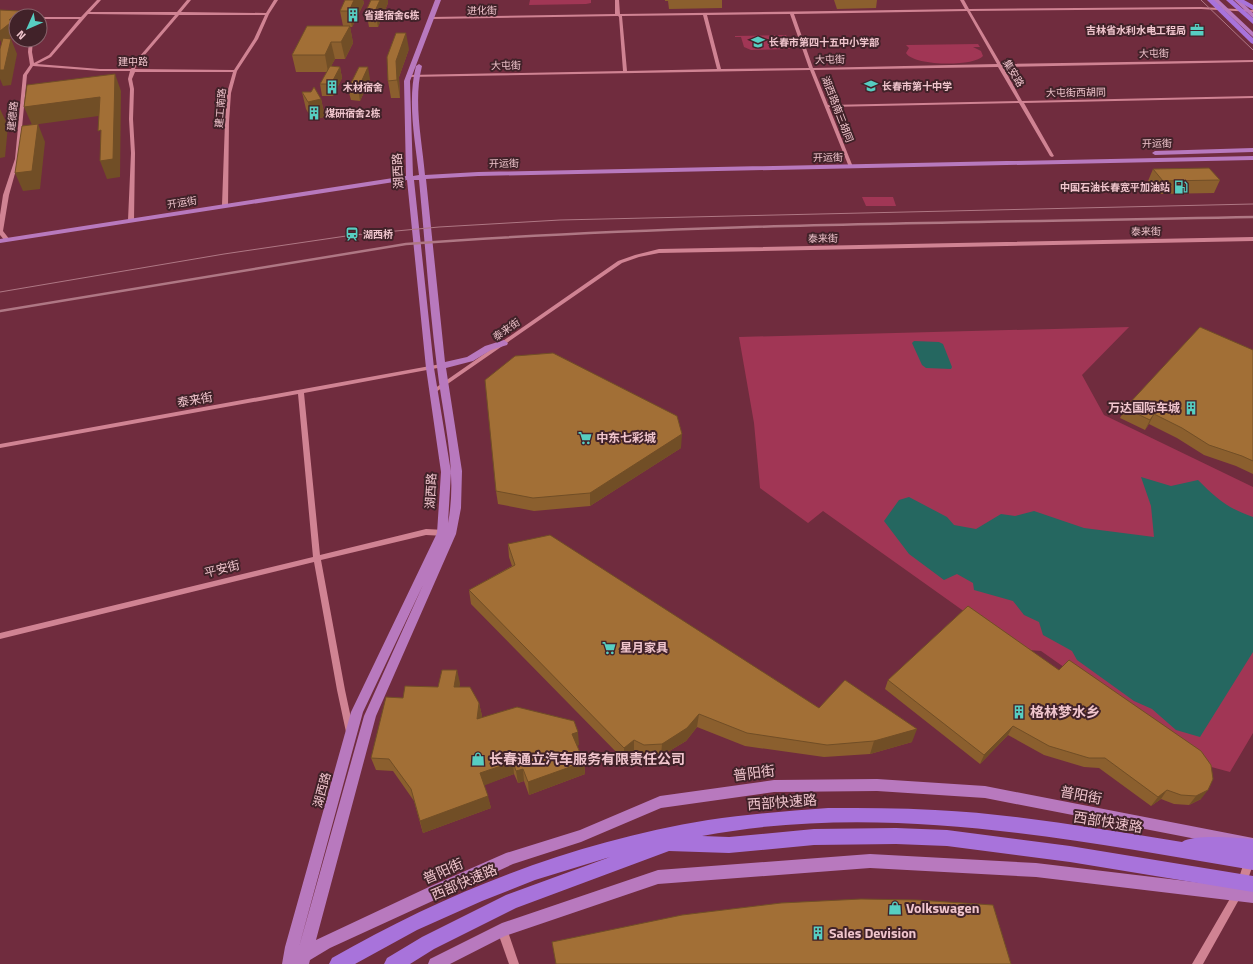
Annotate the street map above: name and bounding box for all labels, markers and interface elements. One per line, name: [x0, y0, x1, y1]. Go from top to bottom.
street label: 进化街: [467, 3, 497, 18]
building icon: 省建宿舍6栋: [345, 7, 361, 23]
north arrow: [8, 8, 48, 48]
place label: 省建宿舍6栋: [364, 8, 420, 23]
office icon: 吉林省水利水电工程局: [1189, 22, 1205, 38]
place label: 吉林省水利水电工程局: [1086, 23, 1186, 38]
text: N: [13, 27, 29, 43]
school or university icon: 长春市第四十五中小学部: [750, 34, 766, 50]
place label: 长春市第四十五中小学部: [769, 35, 879, 50]
street label: 大屯街: [1139, 46, 1169, 61]
street label: 大屯街: [815, 52, 845, 67]
street label: 建中路: [118, 54, 148, 69]
street label: 集安路: [999, 57, 1028, 90]
street label: 大屯街: [491, 58, 521, 73]
street label: 湖西路南三胡同: [818, 74, 857, 145]
school or university icon: 长春市第十中学: [863, 78, 879, 94]
building icon: 木材宿舍: [324, 79, 340, 95]
place label: 长春市第十中学: [882, 79, 952, 94]
place label: 木材宿舍: [342, 80, 383, 95]
street label: 大屯街西胡同: [1046, 84, 1106, 101]
street label: 建工南路: [211, 87, 230, 129]
street label: 建德路: [3, 100, 22, 132]
building icon: 煤研宿舍2栋: [306, 105, 322, 121]
place label: 煤研宿舍2栋: [325, 106, 381, 121]
street label: 开运街: [1142, 136, 1172, 151]
street label: 开运街: [813, 150, 843, 165]
street label: 湖西路: [387, 153, 408, 190]
street label: 开运街: [489, 156, 519, 171]
fuel station icon: 中国石油长春宽平加油站: [1173, 179, 1189, 195]
place label: 中国石油长春宽平加油站: [1060, 180, 1170, 195]
street label: 开运街: [166, 193, 198, 212]
street label: 泰来街: [1131, 224, 1161, 239]
station icon: 湖西桥: [344, 226, 360, 242]
place label: 湖西桥: [363, 227, 393, 242]
street label: 泰来街: [808, 231, 838, 246]
street label: 泰来街: [490, 315, 523, 344]
street label: 泰来街: [176, 387, 214, 412]
place label: 万达国际车城: [1108, 398, 1180, 417]
building icon: 万达国际车城: [1183, 400, 1199, 416]
place label: 中东七彩城: [596, 428, 656, 447]
supermarket icon: 中东七彩城: [577, 430, 593, 446]
street label: 湖西路: [420, 472, 441, 509]
street label: 平安街: [202, 555, 242, 582]
place label: 星月家具: [620, 638, 668, 657]
supermarket icon: 星月家具: [601, 640, 617, 656]
place label: 格林梦水乡: [1030, 701, 1100, 722]
building icon: 格林梦水乡: [1011, 704, 1027, 720]
place label: 长春通立汽车服务有限责任公司: [489, 748, 685, 769]
shop icon: 长春通立汽车服务有限责任公司: [470, 751, 486, 767]
street label: 普阳街: [732, 760, 776, 785]
street label: 湖西路: [308, 770, 335, 810]
street label: 普阳街: [1058, 780, 1104, 809]
street label: 西部快速路: [746, 789, 818, 814]
street label: 西部快速路: [1072, 806, 1144, 837]
street label: 普阳街: [419, 852, 466, 889]
street label: 西部快速路: [427, 858, 500, 905]
place label: Volkswagen: [906, 897, 979, 918]
shop icon: Volkswagen: [887, 900, 903, 916]
place label: Sales Devision: [829, 922, 916, 943]
building icon: Sales Devision: [810, 925, 826, 941]

